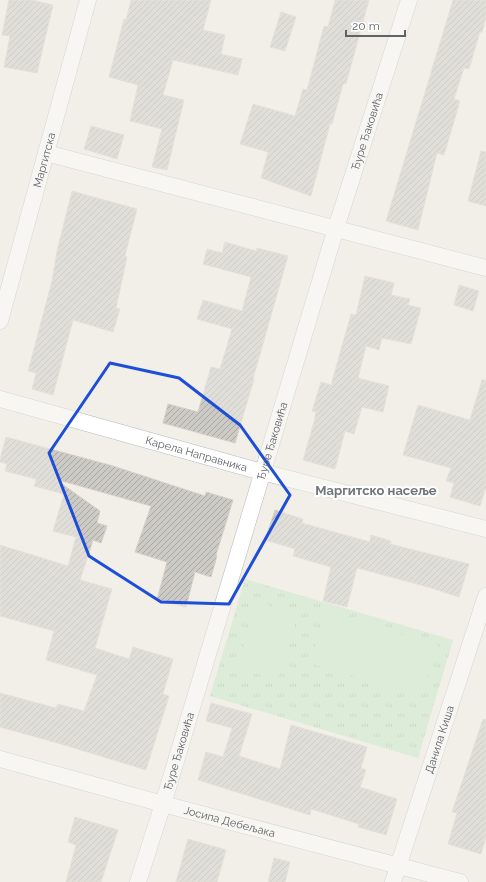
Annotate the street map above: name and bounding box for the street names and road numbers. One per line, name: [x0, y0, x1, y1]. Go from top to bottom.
street label: Ђуре Ђаковића: [349, 91, 385, 172]
street label: Маргитска: [30, 131, 58, 189]
street label: Ђуре Ђаковића: [254, 400, 290, 481]
street label: Карела Направника: [144, 433, 249, 474]
street label: Данила Киша: [422, 704, 456, 775]
street label: Ђуре Ђаковића: [161, 711, 197, 792]
street label: Јосипа Дебељака: [183, 803, 277, 840]

